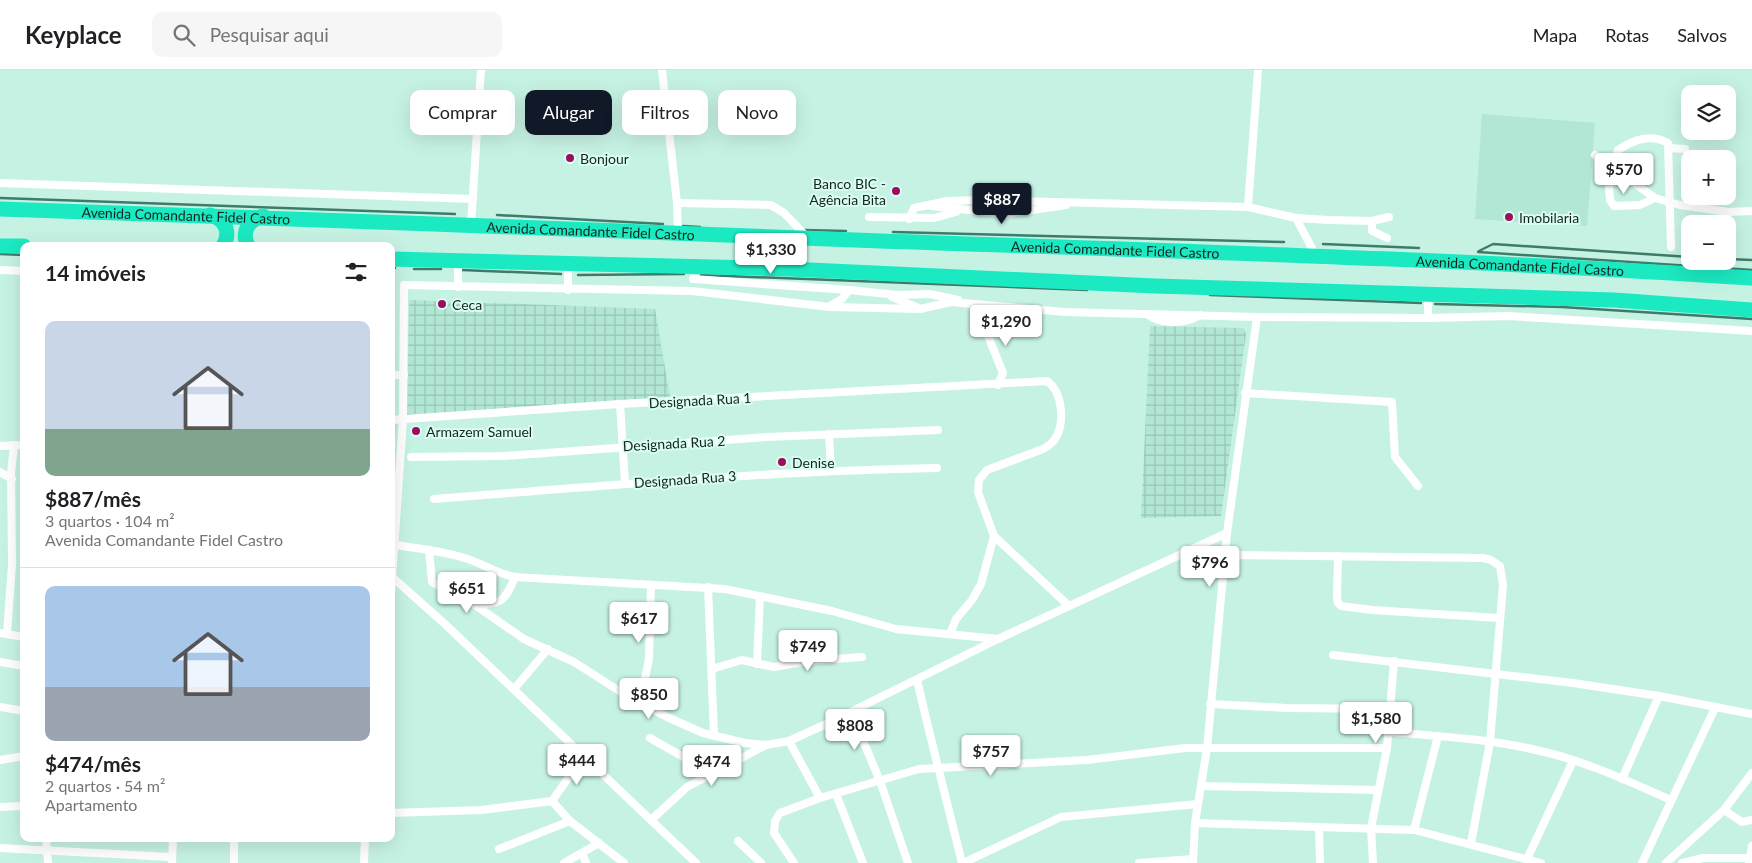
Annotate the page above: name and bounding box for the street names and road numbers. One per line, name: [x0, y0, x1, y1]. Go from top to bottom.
street label: Avenida Comandante Fidel Castro: [81, 203, 290, 227]
street label: Avenida Comandante Fidel Castro: [486, 218, 695, 243]
street label: Avenida Comandante Fidel Castro: [1011, 237, 1220, 261]
street label: Avenida Comandante Fidel Castro: [1415, 252, 1625, 279]
street label: Designada Rua 1: [648, 389, 752, 411]
street label: Designada Rua 2: [622, 432, 726, 454]
street label: Designada Rua 3: [633, 467, 737, 491]

